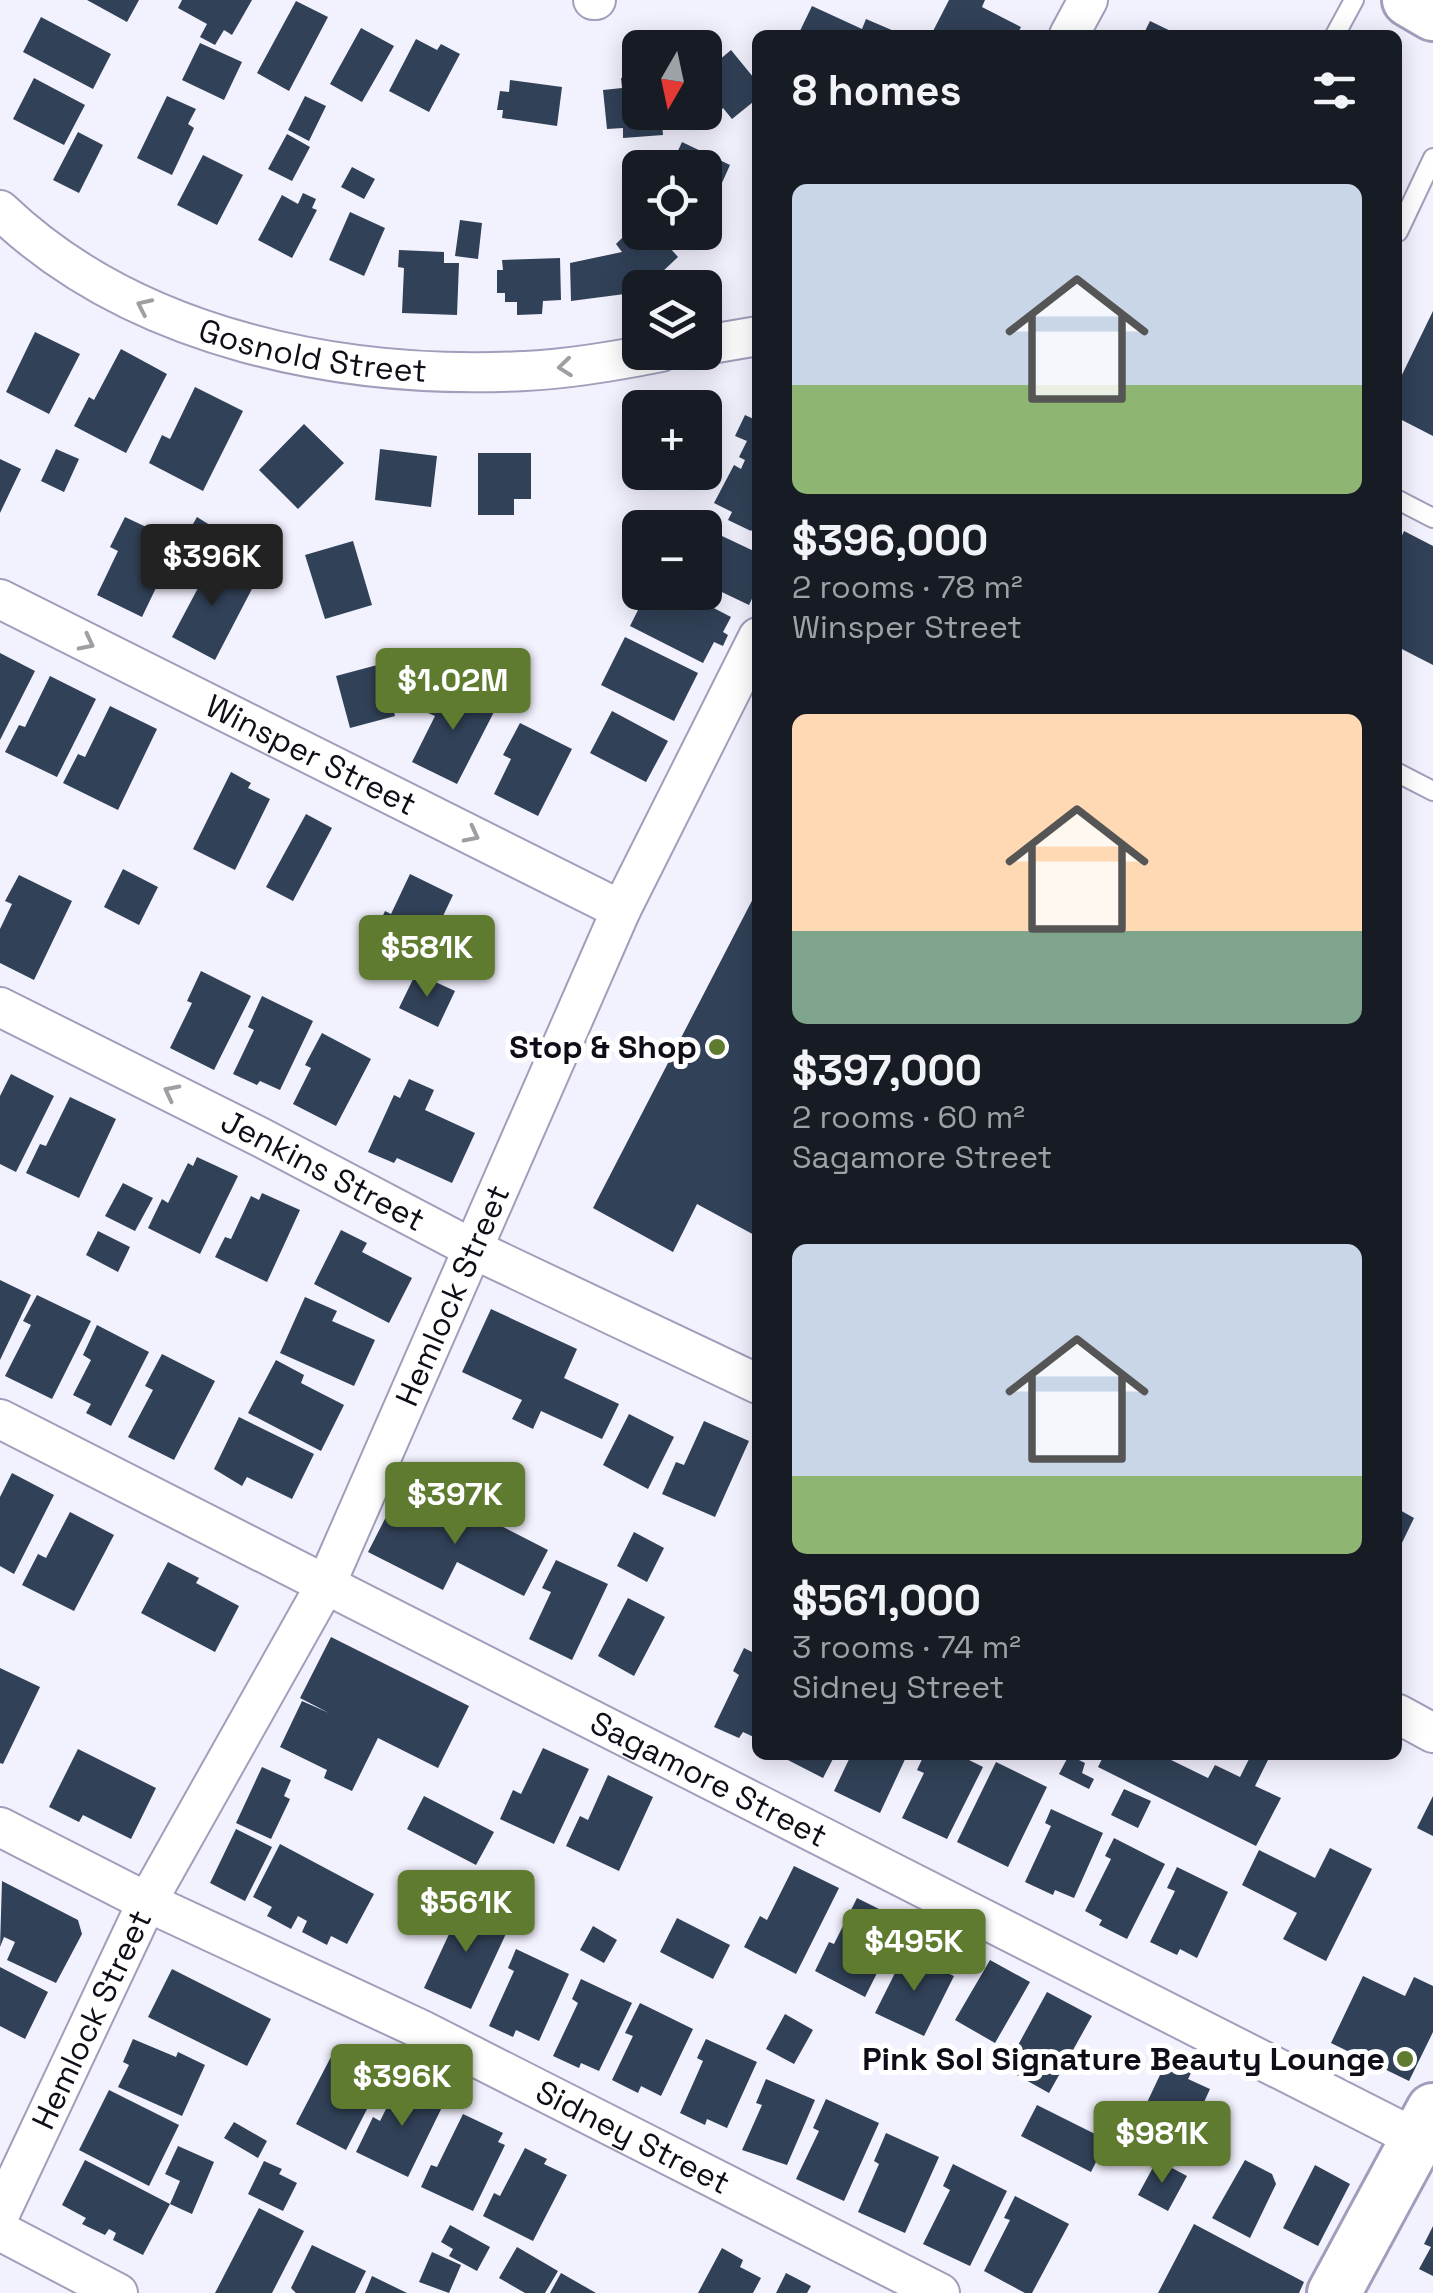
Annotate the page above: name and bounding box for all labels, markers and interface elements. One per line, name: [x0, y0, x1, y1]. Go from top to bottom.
north arrow: [622, 30, 722, 130]
map controls: [622, 30, 722, 610]
icon: filters: [1307, 63, 1362, 118]
text: 8 homes: [792, 64, 962, 117]
button: locate: [622, 150, 722, 250]
icon: home: [987, 249, 1167, 429]
button: layers: [622, 270, 722, 370]
one-way arrow: [136, 298, 154, 318]
street label: Gosnold Street: [194, 310, 428, 391]
one-way arrow: [557, 356, 573, 378]
button: +: [622, 390, 722, 490]
button: −: [622, 510, 722, 610]
text: $396,000: [792, 514, 988, 567]
pin: $396K: [142, 524, 282, 609]
text: $396K: [163, 536, 261, 576]
text: 2 rooms · 78 m²: [792, 567, 1023, 607]
text: Winsper Street: [792, 607, 1022, 647]
one-way arrow: [77, 631, 95, 651]
pin: $1.02M: [372, 648, 534, 733]
text: $1.02M: [398, 660, 508, 700]
street label: Winsper Street: [199, 685, 423, 824]
icon: home: [987, 779, 1167, 959]
one-way arrow: [461, 823, 479, 842]
pin: $581K: [357, 915, 497, 1000]
text: $581K: [381, 927, 473, 967]
place label: Stop & Shop: [509, 1027, 697, 1067]
marker: Stop & Shop: [706, 1036, 728, 1058]
text: $397,000: [792, 1044, 982, 1097]
one-way arrow: [163, 1085, 181, 1105]
text: 2 rooms · 60 m²: [792, 1097, 1025, 1137]
street label: Jenkins Street: [214, 1101, 432, 1240]
text: Sagamore Street: [792, 1137, 1052, 1177]
street label: Hemlock Street: [387, 1178, 518, 1412]
icon: home: [987, 1309, 1167, 1489]
pin: $397K: [385, 1462, 525, 1547]
text: $397K: [407, 1474, 503, 1514]
text: $561,000: [792, 1574, 981, 1627]
text: 3 rooms · 74 m²: [792, 1627, 1021, 1667]
text: Sidney Street: [792, 1667, 1004, 1707]
street label: Sagamore Street: [584, 1702, 834, 1856]
pin: $561K: [396, 1870, 536, 1955]
text: $561K: [420, 1882, 512, 1922]
street label: Hemlock Street: [23, 1904, 160, 2135]
pin: $495K: [844, 1909, 984, 1994]
text: $495K: [865, 1921, 963, 1961]
place label: Pink Sol Signature Beauty Lounge: [862, 2039, 1385, 2079]
pin: $396K: [332, 2044, 472, 2129]
marker: Pink Sol Signature Beauty Lounge: [1394, 2048, 1416, 2070]
text: $396K: [353, 2056, 451, 2096]
street label: Sidney Street: [529, 2071, 737, 2203]
pin: $981K: [1092, 2101, 1232, 2186]
text: $981K: [1116, 2113, 1208, 2153]

